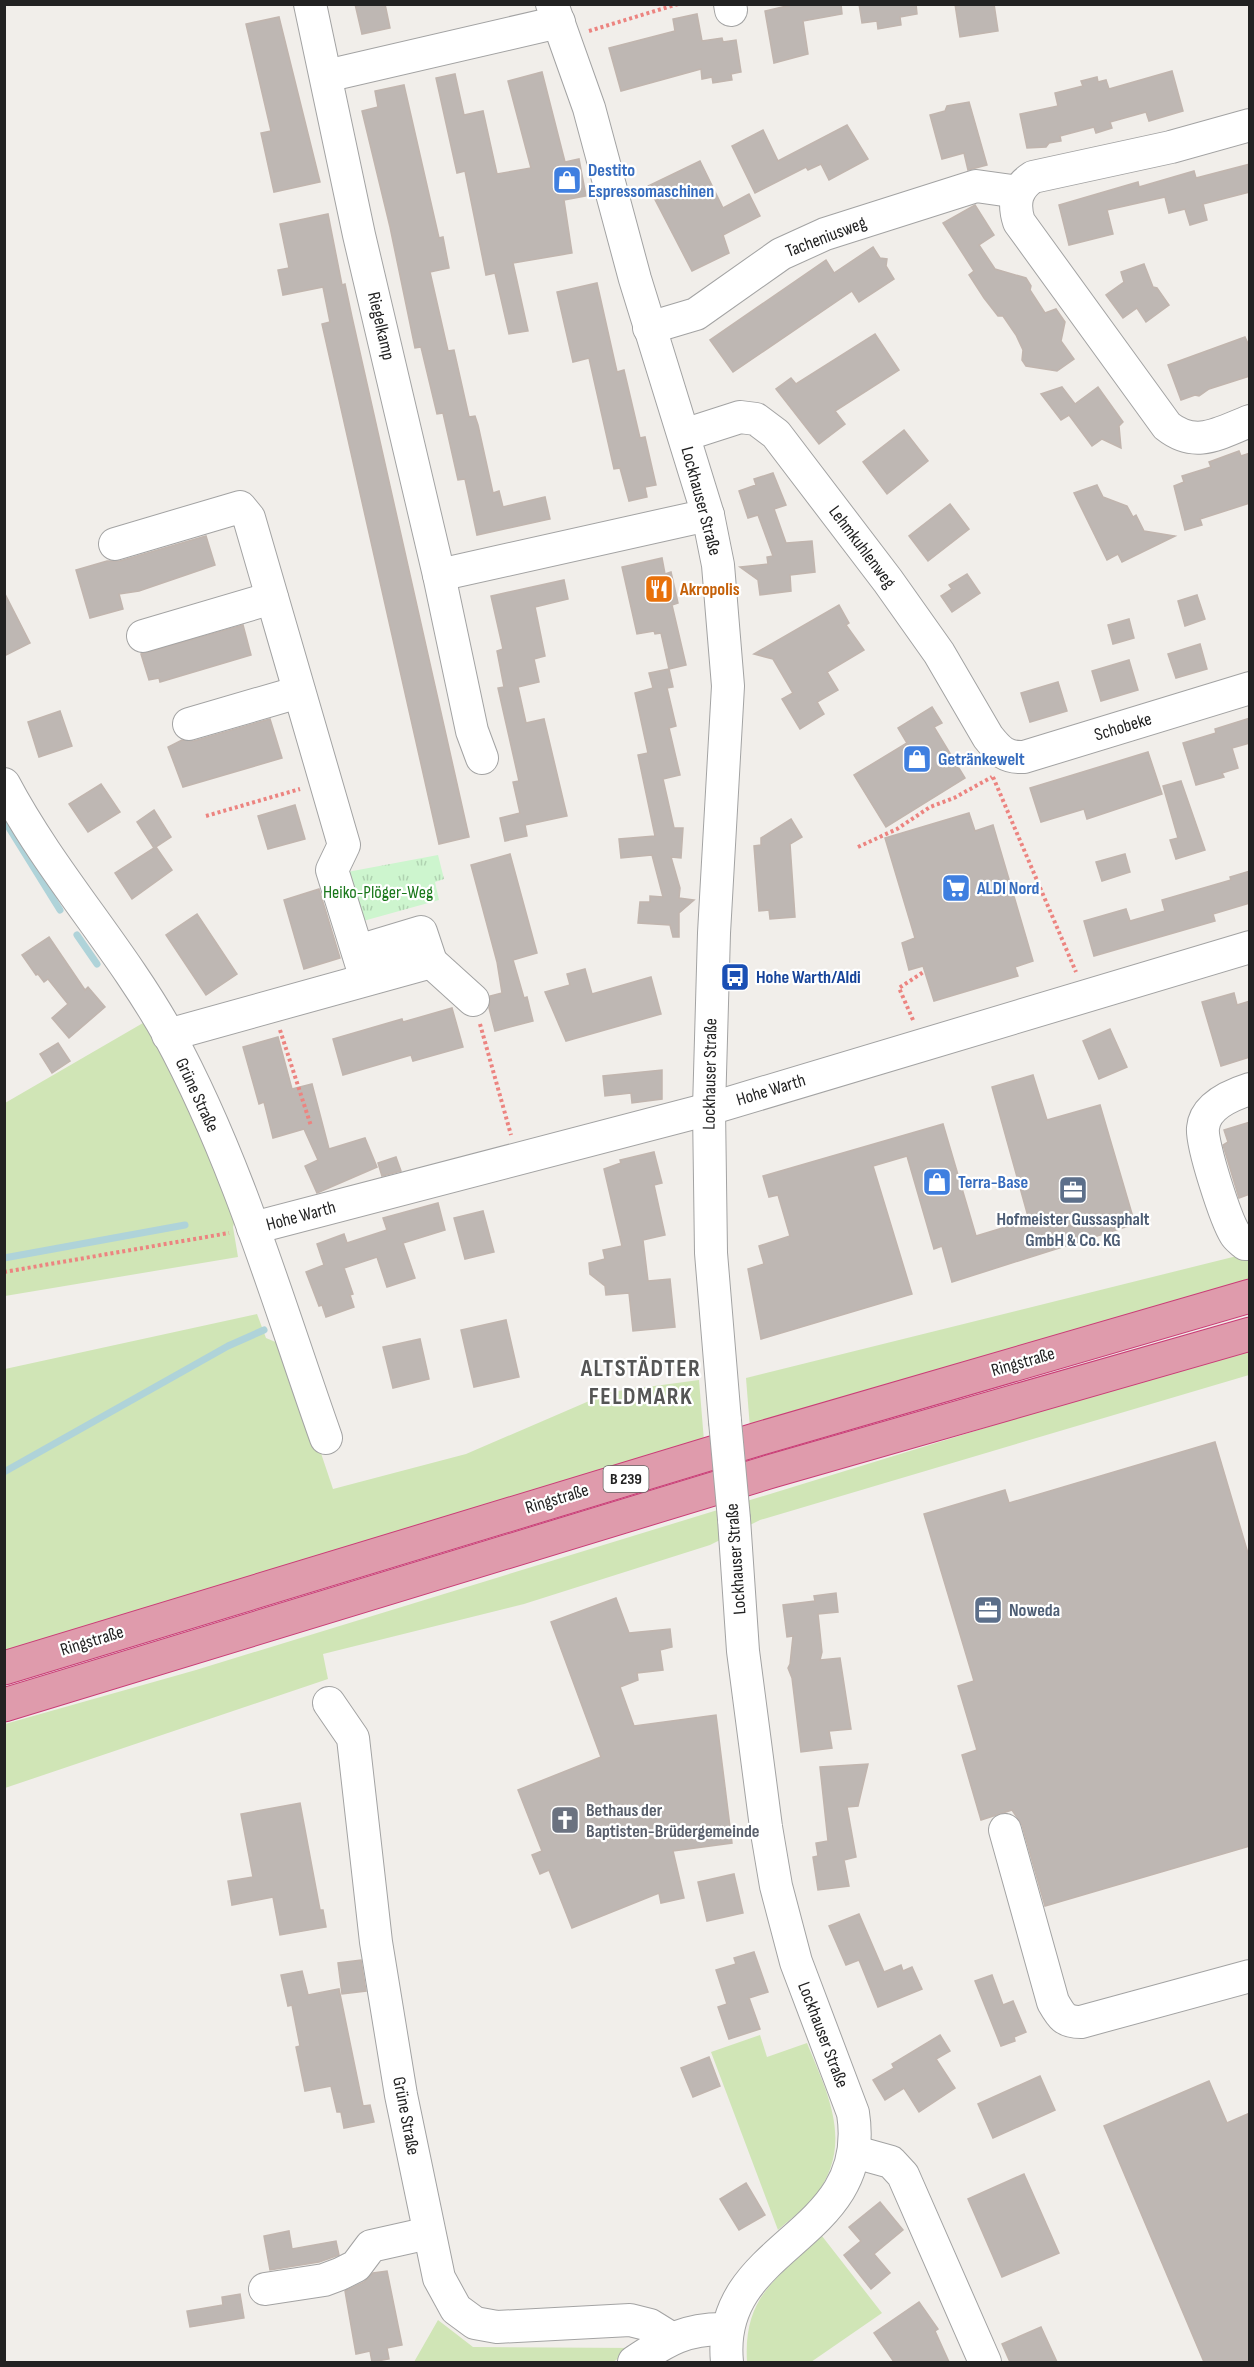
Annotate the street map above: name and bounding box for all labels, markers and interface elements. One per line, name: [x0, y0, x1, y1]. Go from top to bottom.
place label: Destito Espressomaschinen: [588, 160, 714, 202]
shop icon: Destito Espressomaschinen: [551, 164, 583, 196]
street label: Tacheniusweg: [783, 212, 869, 262]
street label: Riegelkamp: [363, 290, 399, 362]
street label: Lockhauser Straße: [676, 444, 726, 558]
street label: Lehmkuhlenweg: [824, 502, 900, 592]
restaurant icon: Akropolis: [643, 573, 675, 605]
place label: Akropolis: [679, 579, 740, 600]
street label: Schobeke: [1092, 708, 1154, 746]
shop icon: Getränkewelt: [901, 743, 933, 775]
place label: Getränkewelt: [938, 749, 1025, 770]
supermarket icon: ALDI Nord: [940, 872, 972, 904]
place label: ALDI Nord: [976, 878, 1040, 899]
park label: Heiko-Plöger-Weg: [323, 882, 433, 903]
bus stop icon: Hohe Warth/Aldi: [719, 961, 751, 993]
place label: Hohe Warth/Aldi: [756, 967, 861, 988]
street label: Lockhauser Straße: [699, 1018, 721, 1130]
street label: Grüne Straße: [171, 1055, 223, 1135]
street label: Hohe Warth: [734, 1070, 808, 1110]
shop icon: Terra-Base: [921, 1166, 953, 1198]
place label: Terra-Base: [958, 1172, 1028, 1193]
office icon: Hofmeister Gussasphalt GmbH & Co. KG: [1057, 1174, 1089, 1206]
street label: Hohe Warth: [264, 1197, 338, 1235]
place label: Hofmeister Gussasphalt GmbH & Co. KG: [996, 1209, 1150, 1251]
street label: Ringstraße: [989, 1343, 1057, 1381]
district label: ALTSTÄDTER FELDMARK: [580, 1354, 701, 1411]
road number: B 239: [604, 1466, 648, 1492]
street label: Ringstraße: [523, 1479, 591, 1519]
street label: Lockhauser Straße: [722, 1503, 750, 1615]
office icon: Noweda: [972, 1594, 1004, 1626]
place label: Noweda: [1009, 1600, 1060, 1621]
street label: Ringstraße: [58, 1621, 126, 1661]
place label: Bethaus der Baptisten-Brüdergemeinde: [586, 1800, 759, 1842]
church icon: Bethaus der Baptisten-Brüdergemeinde: [549, 1804, 581, 1836]
street label: Lockhauser Straße: [793, 1979, 853, 2091]
street label: Grüne Straße: [388, 2075, 424, 2157]

